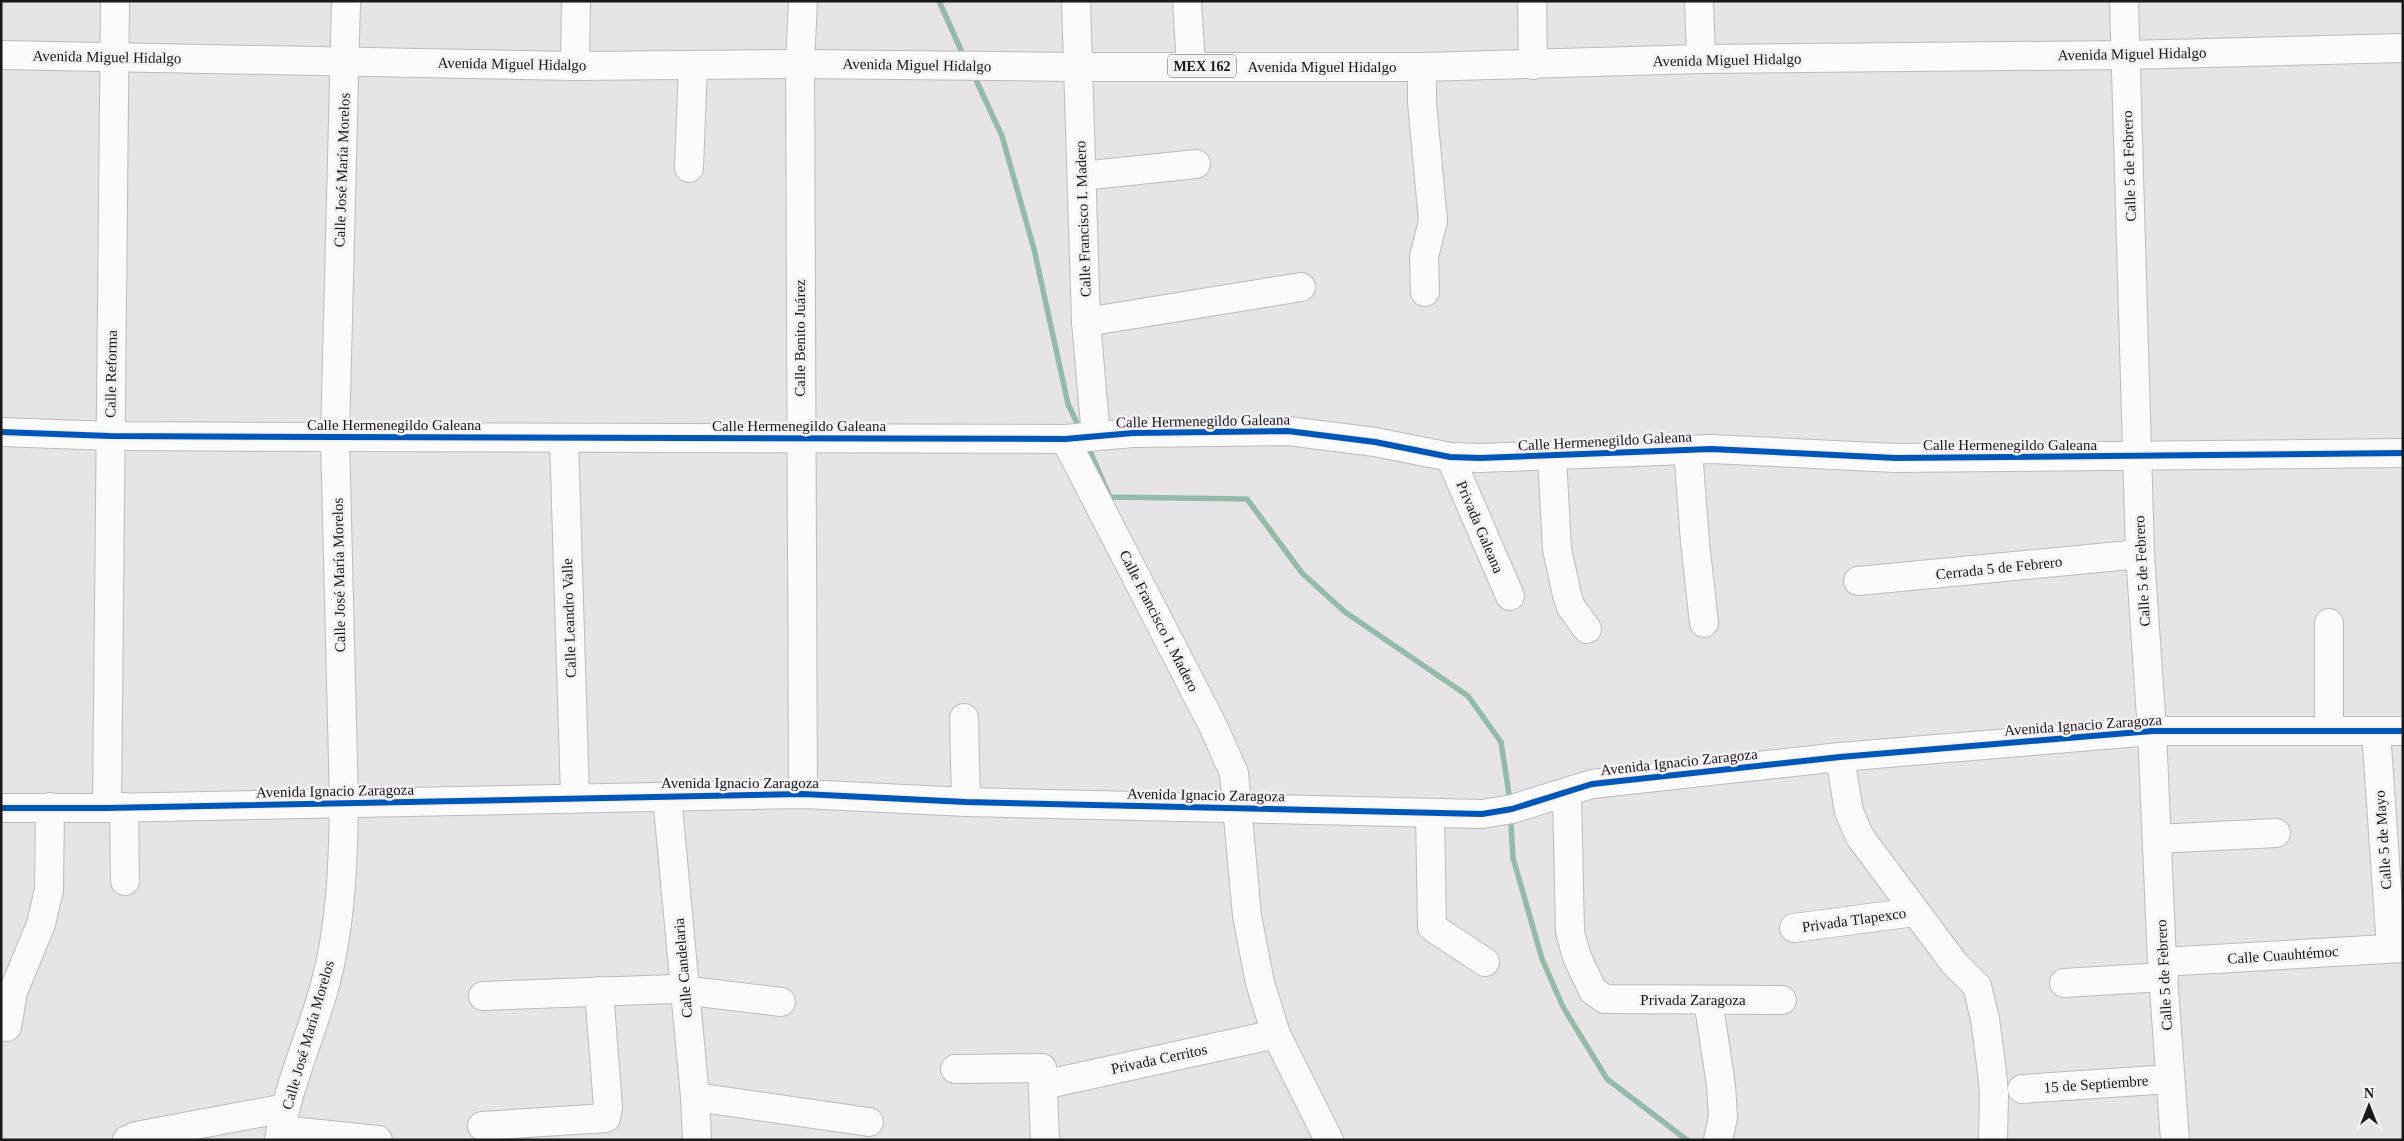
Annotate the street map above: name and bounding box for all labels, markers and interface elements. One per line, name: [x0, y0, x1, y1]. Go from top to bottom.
street label: Avenida Miguel Hidalgo: [2057, 45, 2207, 63]
street label: Avenida Miguel Hidalgo: [32, 48, 182, 66]
street label: Avenida Miguel Hidalgo: [1652, 51, 1802, 69]
road number: MEX 162: [1168, 54, 1236, 78]
street label: Avenida Miguel Hidalgo: [437, 55, 587, 73]
street label: Avenida Miguel Hidalgo: [842, 56, 992, 74]
street label: Avenida Miguel Hidalgo: [1248, 59, 1396, 75]
street label: Calle José María Morelos: [331, 92, 353, 248]
street label: Calle 5 de Febrero: [2119, 110, 2139, 222]
street label: Calle Francisco I. Madero: [1072, 140, 1094, 298]
street label: Calle Benito Juárez: [792, 279, 808, 397]
street label: Calle Reforma: [102, 330, 120, 418]
street label: Calle Hermenegildo Galeana: [1116, 411, 1291, 431]
street label: Calle Hermenegildo Galeana: [307, 417, 481, 433]
street label: Calle Hermenegildo Galeana: [712, 418, 886, 434]
street label: Calle Hermenegildo Galeana: [1518, 428, 1693, 454]
street label: Calle Hermenegildo Galeana: [1923, 437, 2097, 453]
street label: Privada Galeana: [1453, 478, 1507, 576]
street label: Calle José María Morelos: [330, 497, 348, 652]
street label: Calle 5 de Febrero: [2131, 515, 2153, 627]
street label: Calle Francisco I. Madero: [1116, 548, 1202, 694]
street label: Cerrada 5 de Febrero: [1935, 553, 2063, 583]
street label: Calle Leandro Valle: [559, 558, 579, 678]
street label: Avenida Ignacio Zaragoza: [2004, 711, 2163, 738]
street label: Avenida Ignacio Zaragoza: [1600, 746, 1759, 778]
street label: Avenida Ignacio Zaragoza: [661, 775, 819, 791]
street label: Avenida Ignacio Zaragoza: [256, 782, 414, 800]
street label: Avenida Ignacio Zaragoza: [1127, 786, 1285, 804]
street label: Calle 5 de Mayo: [2372, 790, 2394, 890]
street label: Privada Tlapexco: [1801, 905, 1907, 935]
street label: Calle Candelaria: [671, 917, 695, 1019]
street label: Calle 5 de Febrero: [2153, 919, 2175, 1031]
street label: Calle Cuauhtémoc: [2227, 943, 2339, 967]
street label: Calle José María Morelos: [279, 958, 337, 1111]
street label: Privada Zaragoza: [1640, 992, 1746, 1008]
street label: Privada Cerritos: [1109, 1041, 1209, 1077]
street label: 15 de Septiembre: [2043, 1072, 2149, 1096]
north arrow: [2344, 1081, 2394, 1131]
text: N: [2364, 1086, 2374, 1101]

